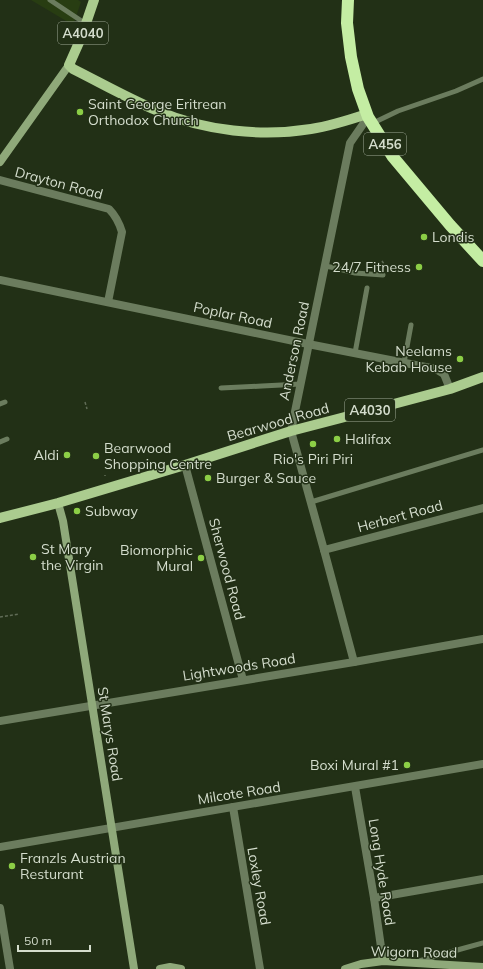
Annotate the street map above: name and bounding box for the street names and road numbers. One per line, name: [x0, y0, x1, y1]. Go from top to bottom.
road number: A4040: [58, 22, 108, 44]
road number: A456: [364, 133, 406, 155]
street label: Drayton Road: [13, 163, 105, 203]
street label: Poplar Road: [192, 298, 274, 332]
street label: Anderson Road: [275, 300, 313, 402]
street label: Bearwood Road: [225, 399, 331, 445]
road number: A4030: [345, 399, 395, 421]
street label: Herbert Road: [355, 496, 445, 536]
street label: Sherwood Road: [205, 516, 249, 622]
street label: Lightwoods Road: [181, 649, 297, 685]
street label: St Marys Road: [94, 685, 126, 783]
street label: Milcote Road: [196, 778, 282, 808]
street label: Long Hyde Road: [365, 817, 399, 927]
street label: Loxley Road: [243, 845, 275, 927]
street label: Wigorn Road: [371, 942, 457, 962]

